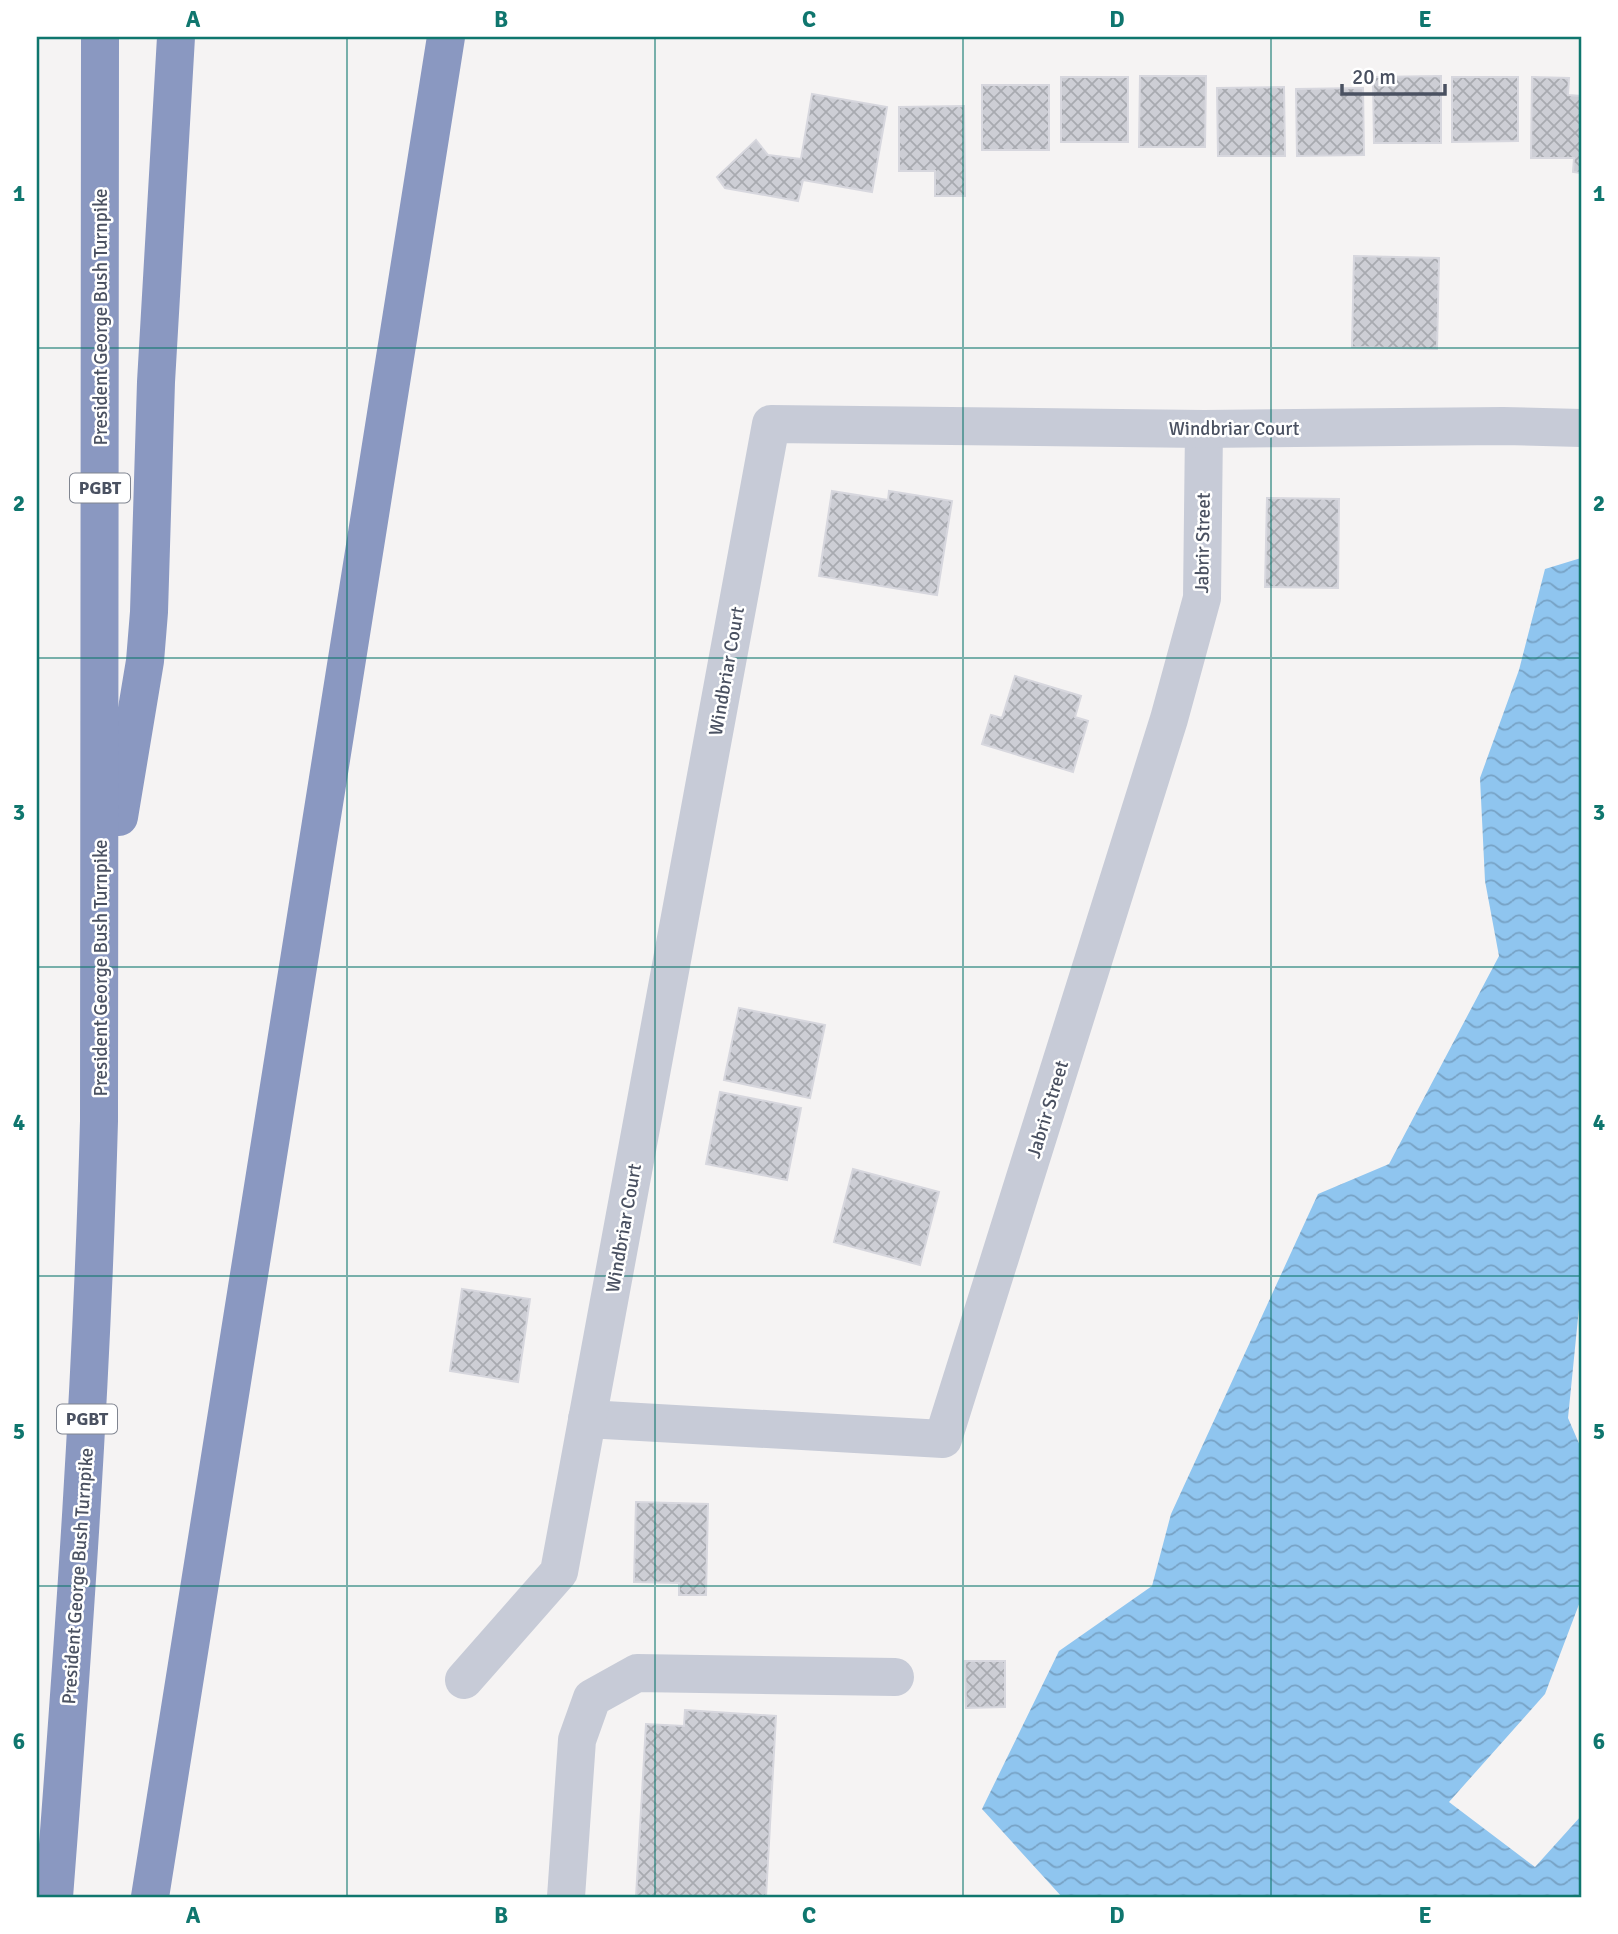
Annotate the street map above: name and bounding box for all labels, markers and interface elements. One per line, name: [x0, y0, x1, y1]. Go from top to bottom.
text: A: [186, 5, 201, 34]
text: B: [494, 5, 508, 34]
text: C: [802, 5, 816, 34]
text: D: [1109, 5, 1125, 34]
text: E: [1418, 5, 1432, 34]
scale bar: [1342, 52, 1445, 96]
text: 20 m: [1352, 64, 1396, 90]
text: 1: [13, 179, 25, 208]
text: 1: [1593, 179, 1605, 208]
street label: President George Bush Turnpike: [89, 188, 113, 446]
street label: Windbriar Court: [1169, 417, 1300, 441]
road number: PGBT: [70, 474, 130, 502]
text: 2: [13, 489, 25, 518]
text: 2: [1593, 489, 1605, 518]
street label: Jabrir Street: [1190, 492, 1216, 594]
street label: Windbriar Court: [704, 604, 750, 738]
text: 3: [13, 798, 25, 827]
text: 3: [1593, 798, 1605, 827]
street label: President George Bush Turnpike: [89, 839, 113, 1097]
street label: Jabrir Street: [1022, 1057, 1074, 1161]
text: 4: [13, 1108, 25, 1137]
text: 4: [1593, 1108, 1605, 1137]
street label: Windbriar Court: [601, 1161, 647, 1295]
road number: PGBT: [57, 1404, 117, 1434]
text: 5: [13, 1417, 25, 1446]
text: 5: [1593, 1417, 1605, 1446]
street label: President George Bush Turnpike: [57, 1447, 99, 1705]
text: 6: [13, 1727, 25, 1756]
text: 6: [1593, 1727, 1605, 1756]
text: A: [186, 1901, 201, 1930]
text: B: [494, 1901, 508, 1930]
text: C: [802, 1901, 816, 1930]
text: D: [1109, 1901, 1125, 1930]
text: E: [1418, 1901, 1432, 1930]

